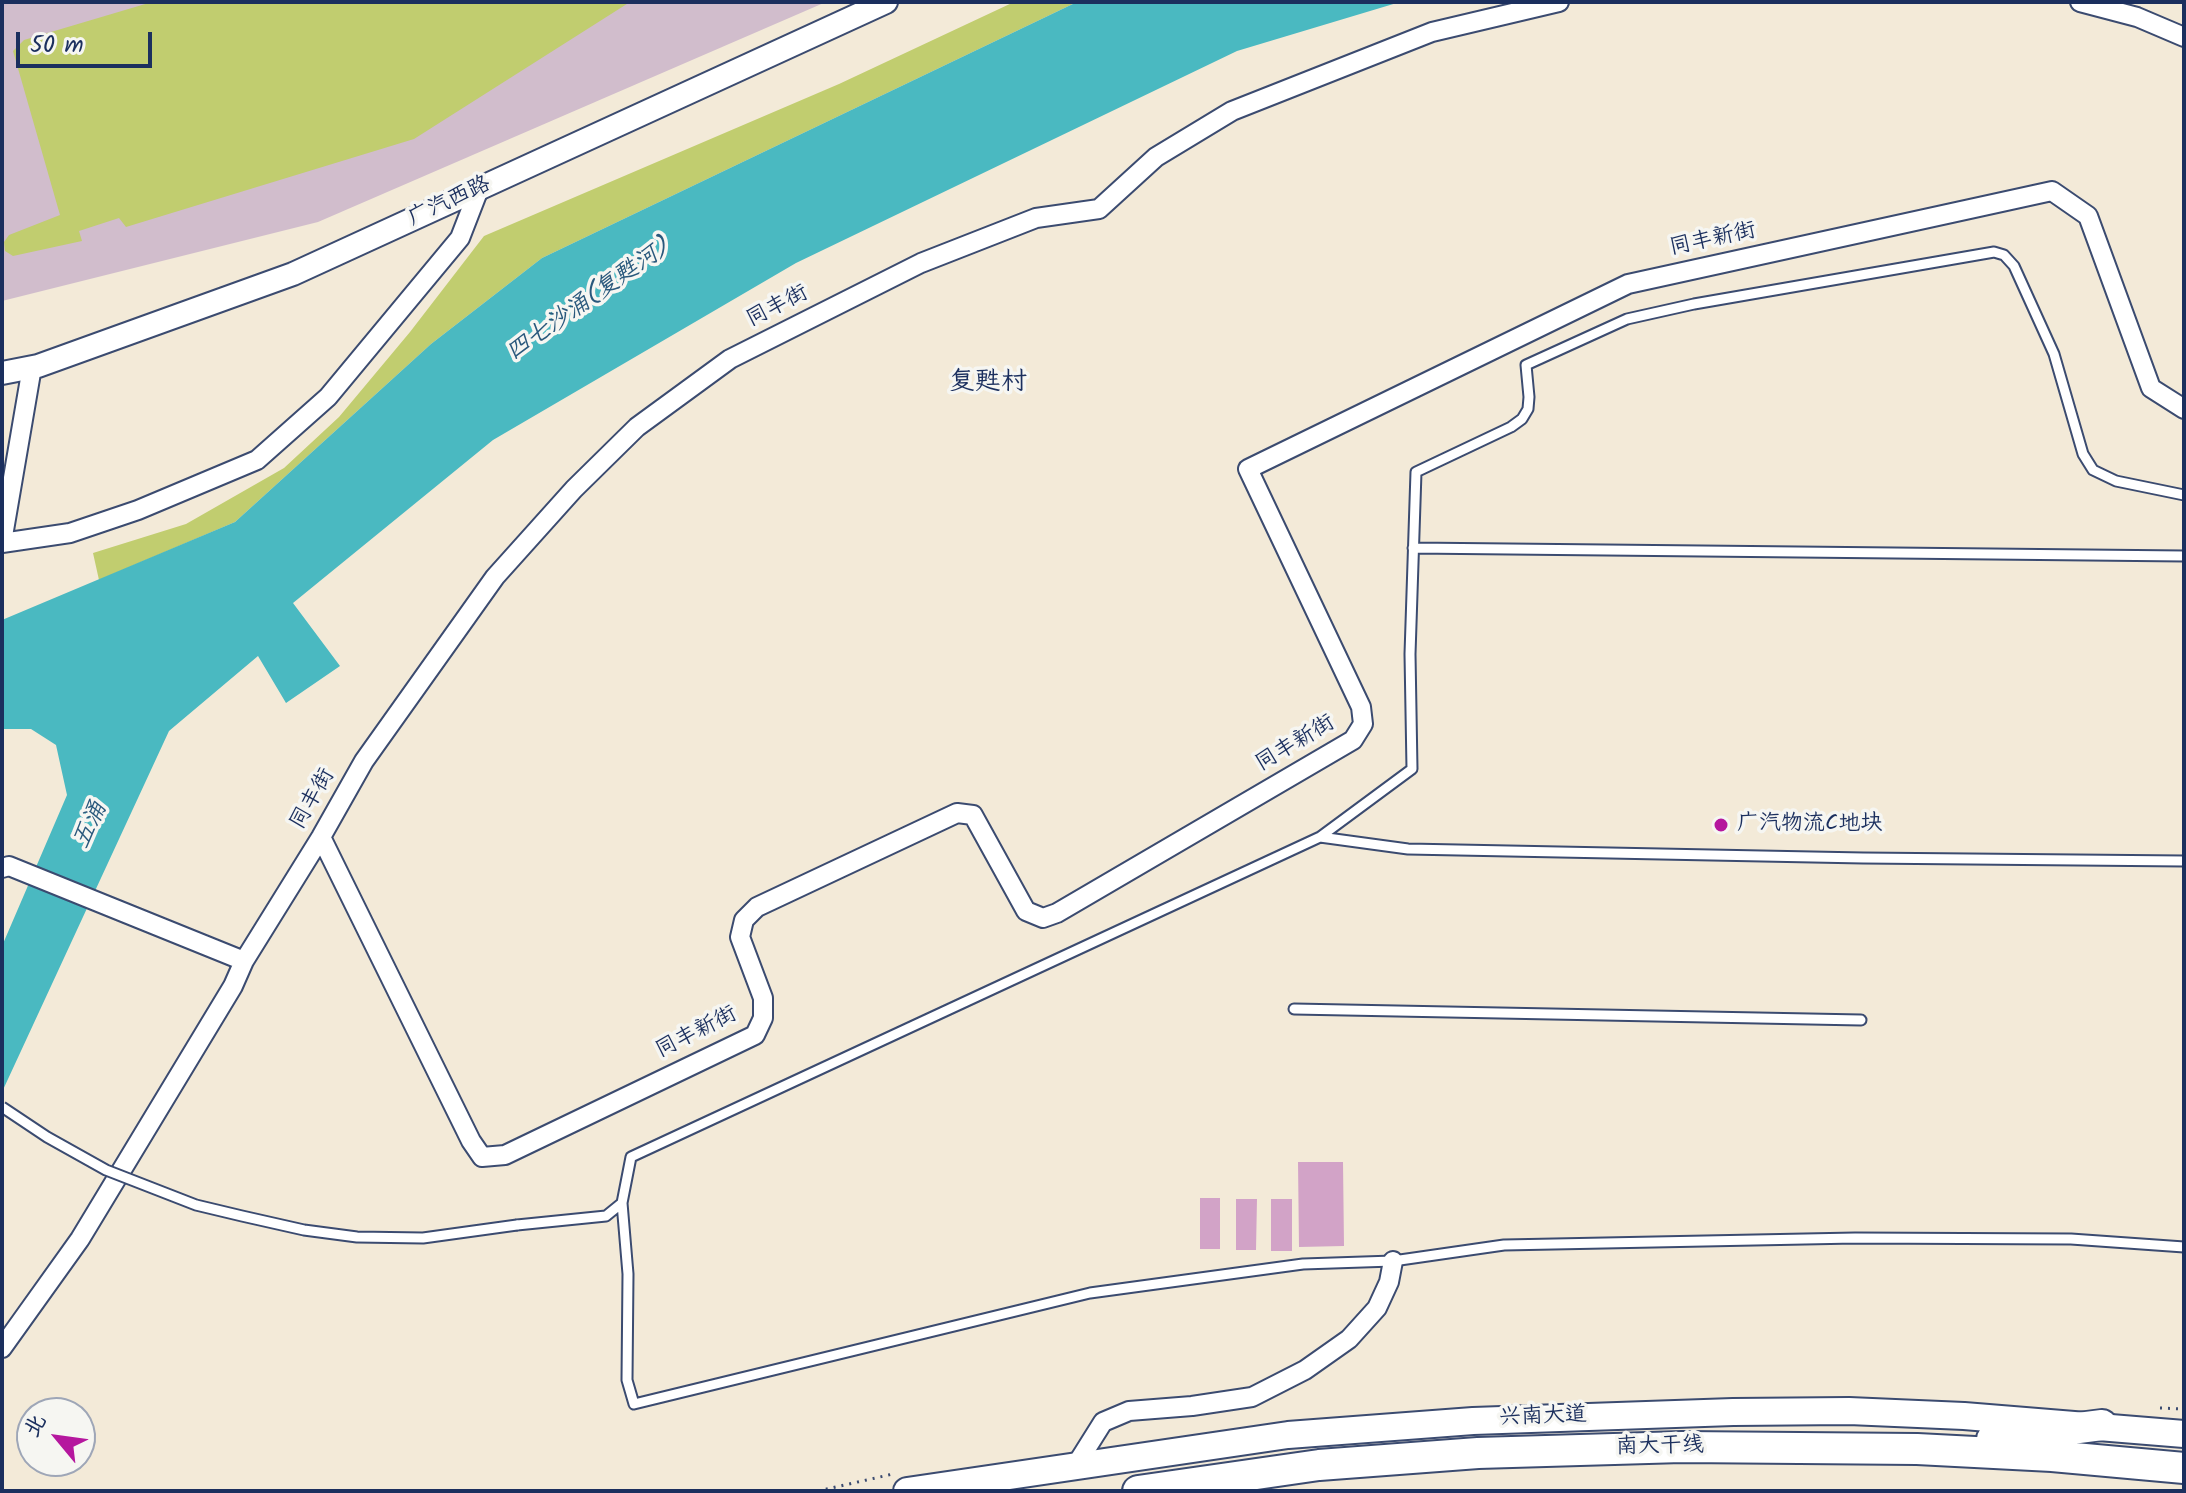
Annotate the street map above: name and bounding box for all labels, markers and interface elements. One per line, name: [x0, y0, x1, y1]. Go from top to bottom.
scale bar: [20, 16, 156, 66]
text: 50 m: [30, 26, 84, 65]
street label: 广汽西路: [405, 172, 495, 234]
street label: 同丰新街: [1667, 219, 1759, 263]
water label: 四七沙涌(复甦河): [502, 235, 676, 369]
street label: 同丰街: [743, 281, 813, 335]
district label: 复甦村: [949, 369, 1027, 401]
street label: 同丰新街: [1251, 711, 1341, 779]
street label: 同丰街: [286, 765, 342, 835]
water label: 五涌: [69, 798, 115, 854]
place label: 广汽物流C地块: [1737, 812, 1882, 838]
marker: 广汽物流C地块: [1712, 816, 1730, 834]
street label: 同丰新街: [652, 1002, 742, 1066]
north arrow: [16, 1397, 96, 1477]
street label: 兴南大道: [1499, 1403, 1587, 1433]
text: 北: [16, 1408, 57, 1444]
street label: 南大干线: [1616, 1434, 1704, 1462]

